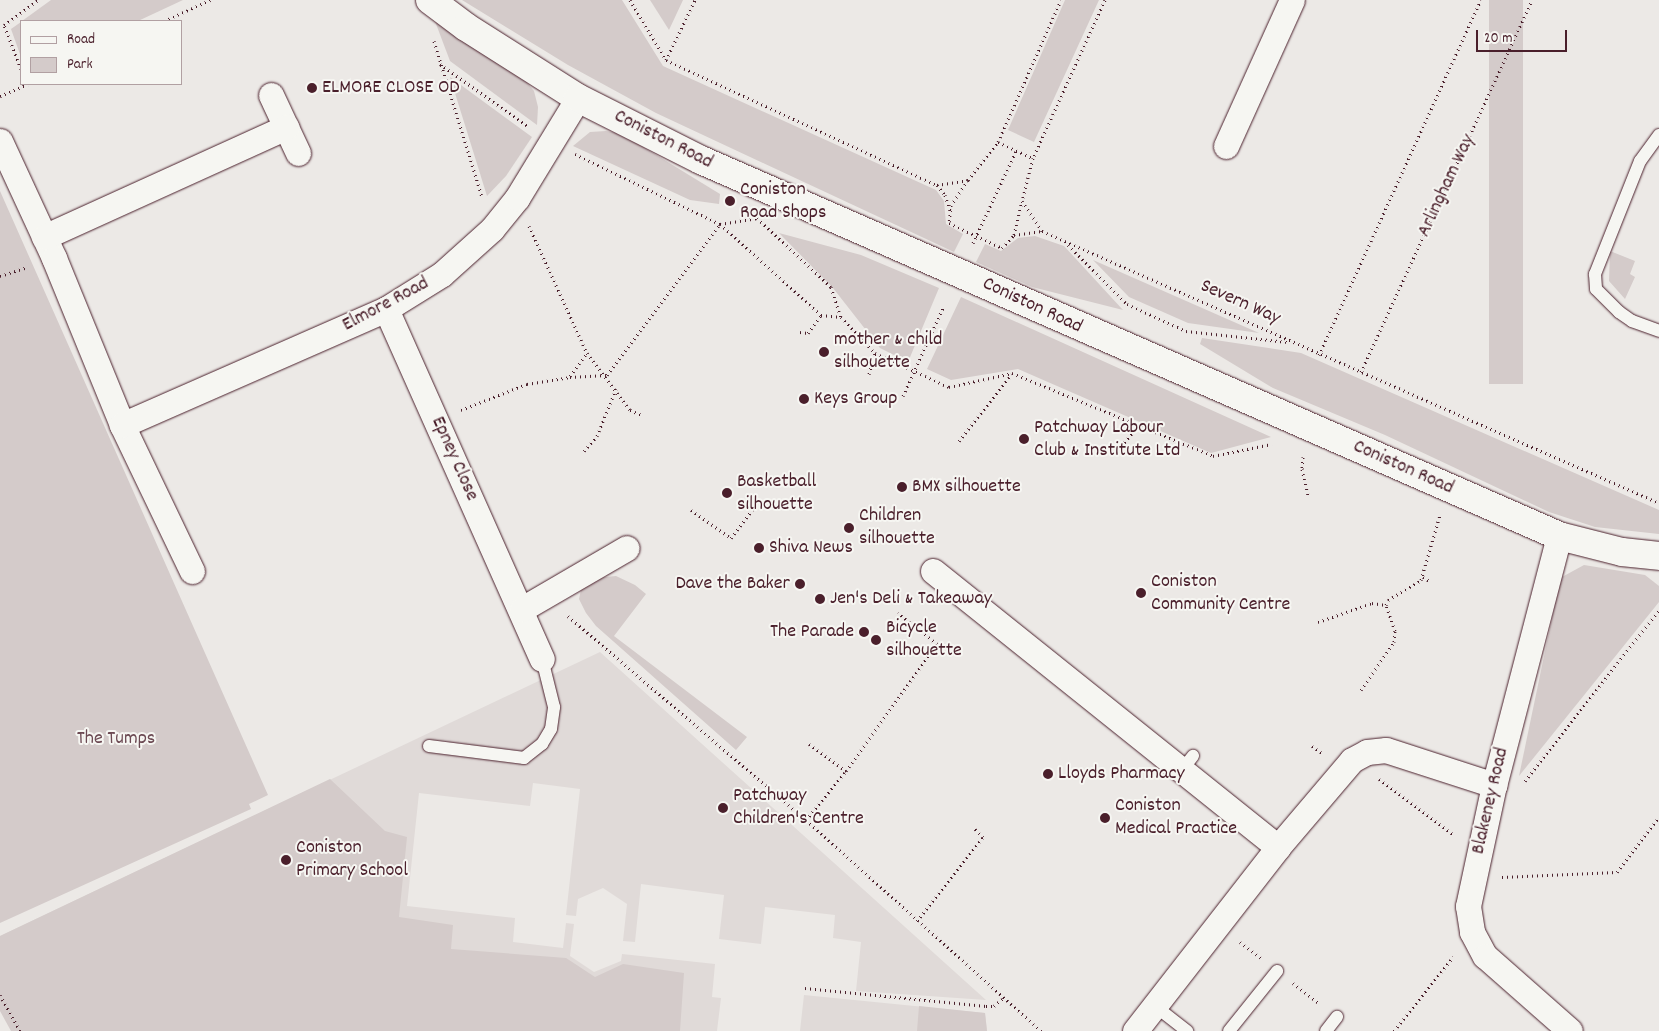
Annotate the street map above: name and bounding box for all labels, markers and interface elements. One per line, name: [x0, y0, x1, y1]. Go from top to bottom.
legend: [20, 20, 182, 85]
scale bar: [1479, 20, 1570, 52]
text: 20 m: [1484, 28, 1512, 50]
text: Road: [67, 29, 95, 51]
text: Park: [67, 54, 93, 76]
place label: ELMORE CLOSE OD: [322, 76, 460, 100]
marker: ELMORE CLOSE OD: [306, 82, 318, 94]
street label: Coniston Road: [610, 105, 716, 175]
street label: Arlingham Way: [1413, 131, 1481, 241]
place label: Coniston Road Shops: [740, 178, 826, 225]
marker: Coniston Road Shops: [724, 195, 736, 207]
street label: Elmore Road: [339, 272, 433, 338]
street label: Coniston Road: [978, 272, 1086, 340]
street label: Severn Way: [1196, 275, 1284, 331]
place label: mother & child silhouette: [834, 329, 942, 376]
marker: mother & child silhouette: [818, 346, 830, 358]
place label: Keys Group: [814, 387, 897, 411]
marker: Keys Group: [798, 393, 810, 405]
street label: Epney Close: [425, 413, 483, 505]
place label: Patchway Labour Club & Institute Ltd: [1034, 416, 1180, 463]
marker: Patchway Labour Club & Institute Ltd: [1018, 433, 1030, 445]
street label: Coniston Road: [1349, 435, 1457, 501]
place label: Basketball silhouette: [737, 470, 816, 517]
place label: BMX silhouette: [912, 475, 1021, 499]
marker: BMX silhouette: [896, 481, 908, 493]
marker: Basketball silhouette: [721, 487, 733, 499]
place label: Children silhouette: [859, 504, 935, 551]
marker: Children silhouette: [843, 522, 855, 534]
place label: Shiva News: [769, 536, 853, 560]
marker: Shiva News: [753, 542, 765, 554]
place label: Coniston Community Centre: [1151, 570, 1290, 617]
place label: Dave the Baker: [675, 572, 790, 596]
marker: Dave the Baker: [794, 578, 806, 590]
place label: Jen's Deli & Takeaway: [830, 587, 992, 611]
marker: Coniston Community Centre: [1135, 587, 1147, 599]
marker: Jen's Deli & Takeaway: [814, 593, 826, 605]
place label: Bicycle silhouette: [886, 616, 962, 663]
place label: The Parade: [770, 620, 854, 644]
marker: The Parade: [858, 626, 870, 638]
marker: Bicycle silhouette: [870, 634, 882, 646]
park label: The Tumps: [77, 727, 155, 751]
street label: Blakeney Road: [1467, 745, 1515, 857]
place label: Lloyds Pharmacy: [1058, 762, 1185, 786]
marker: Lloyds Pharmacy: [1042, 768, 1054, 780]
place label: Patchway Children's Centre: [733, 784, 864, 831]
place label: Coniston Medical Practice: [1115, 794, 1237, 841]
marker: Patchway Children's Centre: [717, 802, 729, 814]
marker: Coniston Medical Practice: [1099, 812, 1111, 824]
place label: Coniston Primary School: [296, 836, 408, 883]
marker: Coniston Primary School: [280, 854, 292, 866]

